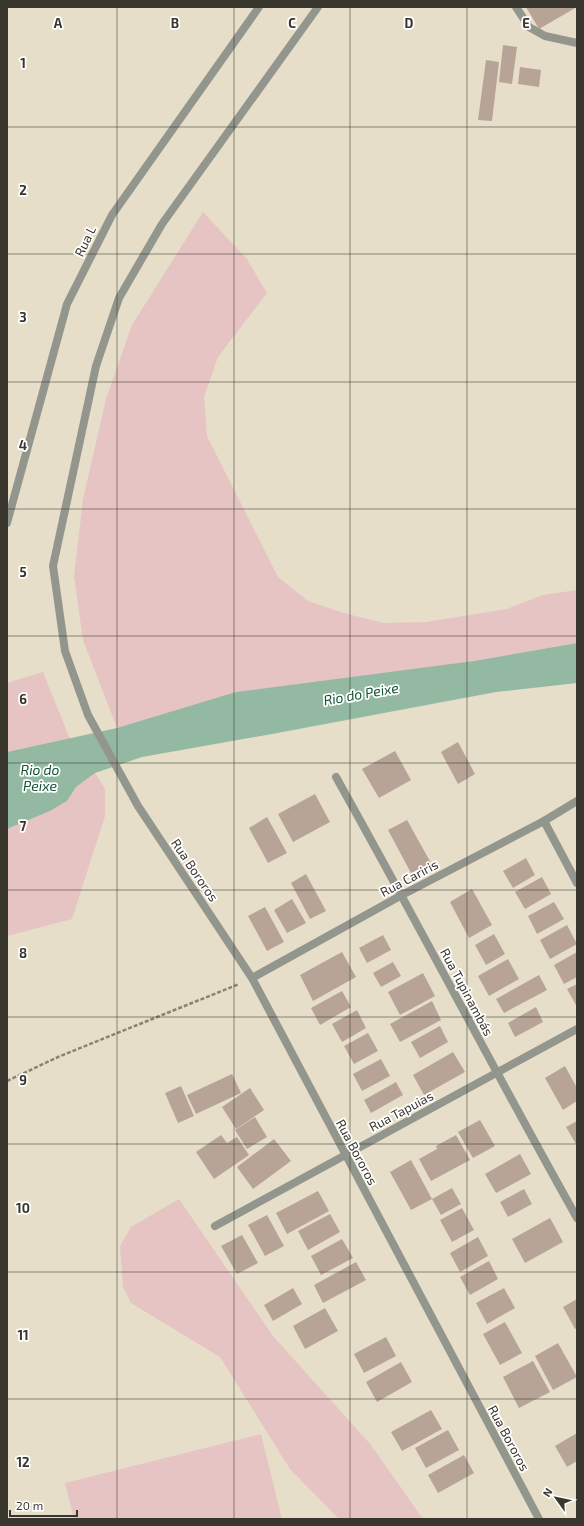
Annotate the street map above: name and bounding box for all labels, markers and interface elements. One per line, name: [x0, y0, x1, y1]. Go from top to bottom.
text: A: [54, 15, 63, 31]
text: B: [171, 15, 179, 31]
text: C: [288, 15, 296, 31]
text: D: [405, 15, 414, 31]
text: E: [522, 15, 530, 31]
text: 1: [20, 55, 26, 71]
text: 2: [19, 182, 27, 198]
street label: Rua L: [71, 223, 99, 259]
text: 3: [19, 309, 27, 325]
text: 4: [19, 437, 27, 453]
text: 5: [19, 564, 27, 580]
water label: Rio do Peixe: [322, 678, 400, 708]
text: 6: [19, 691, 27, 707]
water label: Rio do Peixe: [20, 761, 60, 794]
text: 7: [20, 818, 27, 834]
street label: Rua Bororos: [168, 836, 222, 904]
street label: Rua Cariris: [377, 856, 441, 900]
text: 8: [19, 945, 27, 961]
street label: Rua Tupinambás: [437, 945, 497, 1039]
text: 9: [19, 1072, 27, 1088]
street label: Rua Tapuias: [366, 1087, 436, 1135]
street label: Rua Bororos: [333, 1116, 381, 1188]
text: 10: [16, 1200, 30, 1216]
text: 11: [17, 1327, 29, 1343]
street label: Rua Bororos: [485, 1402, 533, 1474]
text: 12: [16, 1454, 30, 1470]
north arrow: [536, 1478, 576, 1518]
text: N: [540, 1485, 555, 1499]
scale bar: [10, 1492, 77, 1518]
text: 20 m: [16, 1498, 43, 1512]

